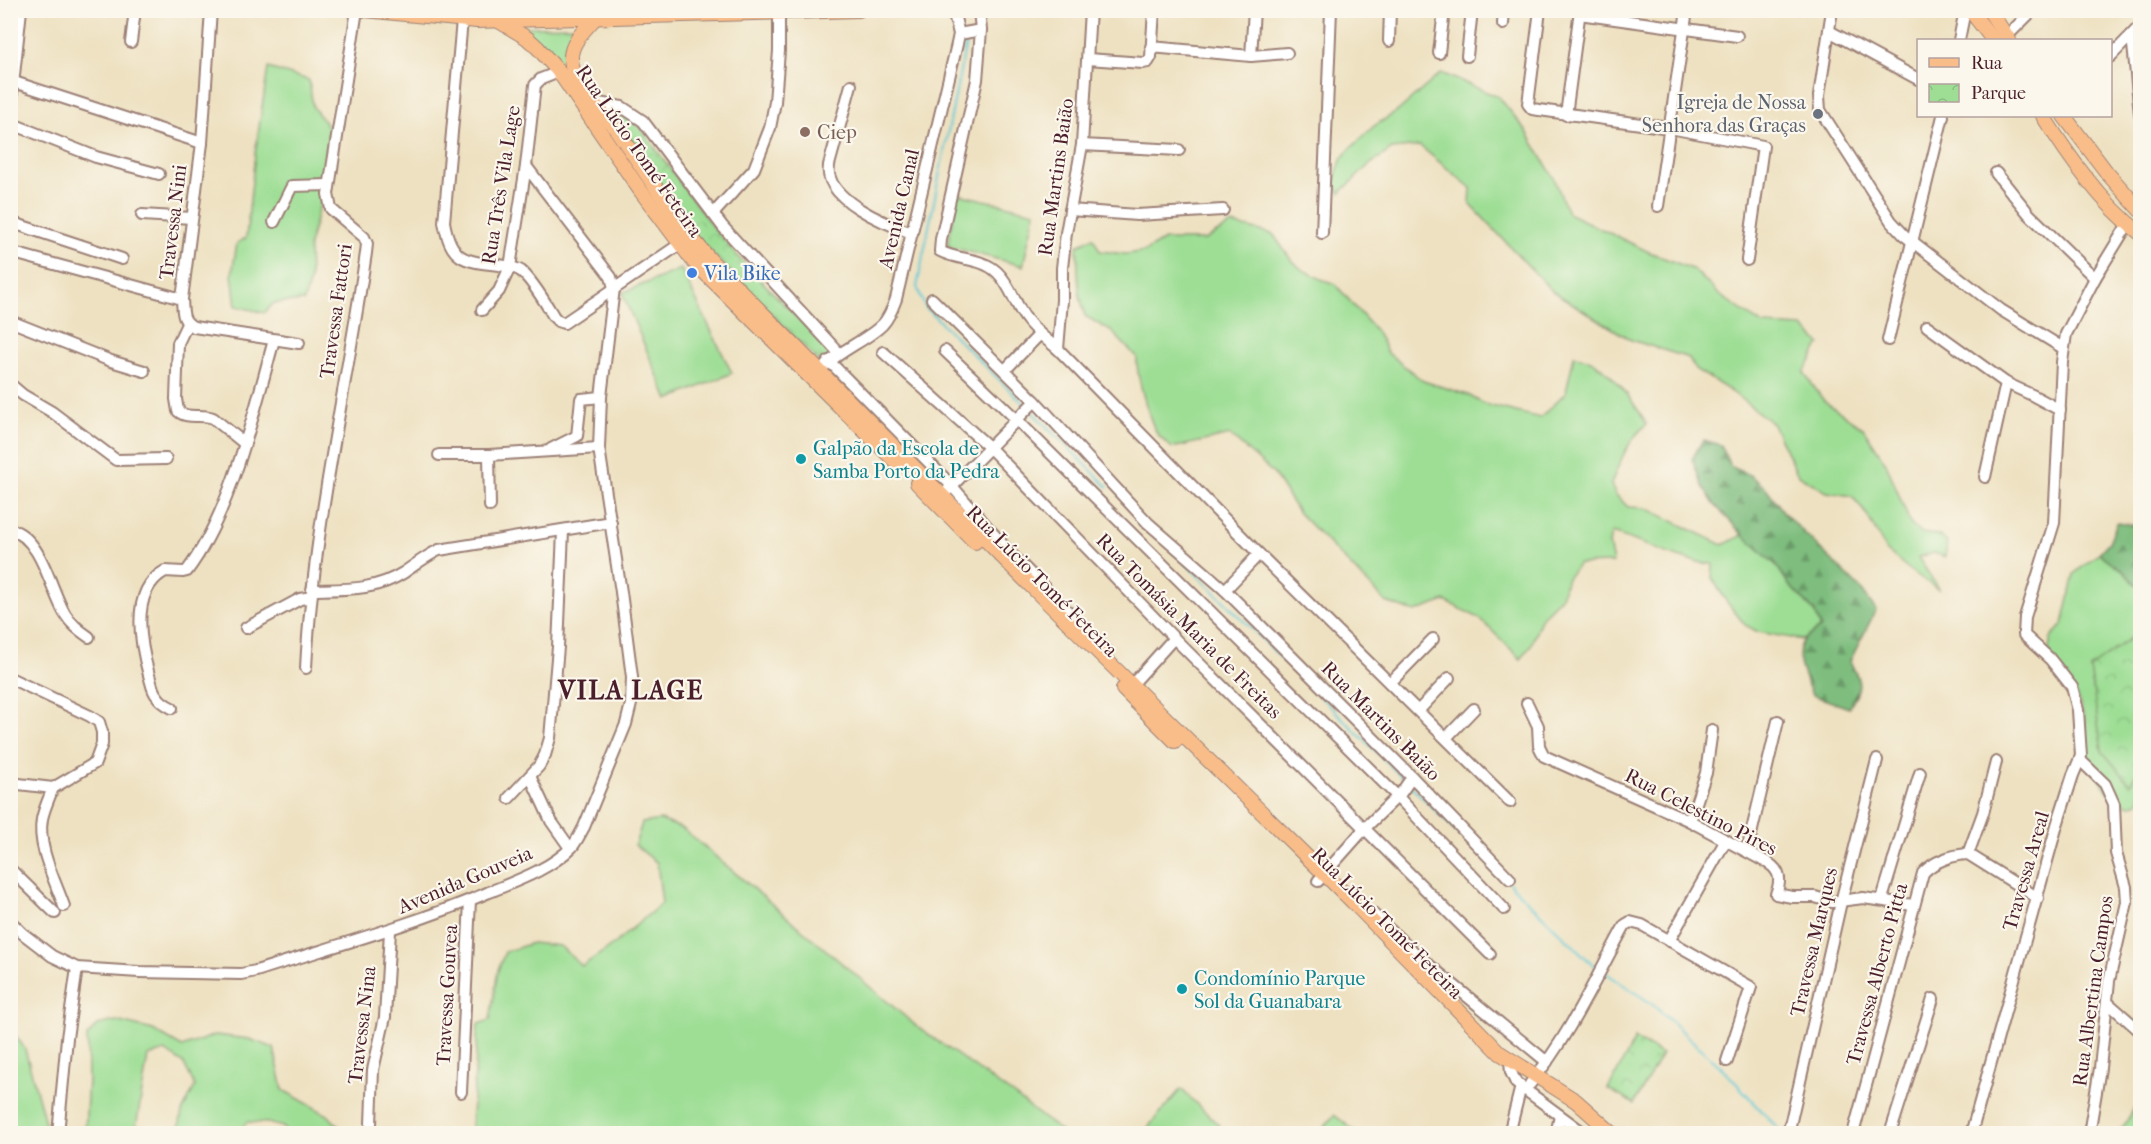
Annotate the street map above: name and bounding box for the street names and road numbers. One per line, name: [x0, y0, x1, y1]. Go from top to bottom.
street label: Rua Lúcio Tomé Feteira: [571, 60, 708, 242]
street label: Rua Martins Baião: [1034, 97, 1078, 257]
street label: Rua Três Vila Lage: [477, 104, 525, 266]
street label: Avenida Canal: [874, 146, 924, 272]
street label: Travessa Nini: [155, 163, 191, 281]
street label: Travessa Fattori: [315, 242, 357, 380]
street label: Rua Lúcio Tomé Feteira: [961, 500, 1123, 662]
street label: Rua Tomásia Maria de Freitas: [1092, 529, 1286, 723]
street label: Rua Martins Baião: [1317, 657, 1445, 785]
street label: Rua Celestino Pires: [1621, 764, 1781, 860]
street label: Travessa Areal: [1998, 808, 2054, 933]
street label: Avenida Gouveia: [393, 841, 536, 919]
street label: Rua Lúcio Tomé Feteira: [1306, 842, 1468, 1004]
street label: Travessa Marques: [1786, 865, 1842, 1019]
street label: Travessa Alberto Pitta: [1842, 880, 1913, 1068]
street label: Rua Albertina Campos: [2068, 894, 2118, 1088]
street label: Travessa Gouvea: [432, 923, 462, 1066]
street label: Travessa Nina: [343, 964, 381, 1085]

